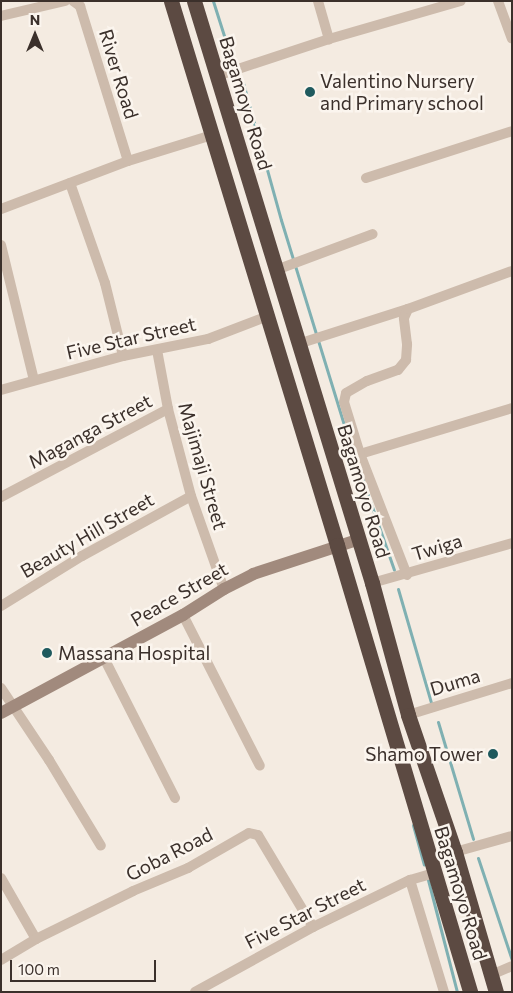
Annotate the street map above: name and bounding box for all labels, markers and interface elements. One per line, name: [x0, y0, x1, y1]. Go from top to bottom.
north arrow: [10, 10, 60, 60]
text: N: [30, 11, 40, 28]
street label: River Road: [95, 26, 143, 122]
street label: Bagamoyo Road: [215, 33, 277, 173]
place label: Valentino Nursery and Primary school: [320, 70, 484, 114]
marker: Valentino Nursery and Primary school: [304, 86, 316, 98]
street label: Five Star Street: [64, 312, 198, 364]
street label: Maganga Street: [24, 389, 156, 473]
street label: Majimaji Street: [174, 400, 232, 532]
street label: Bagamoyo Road: [333, 421, 395, 561]
street label: Beauty Hill Street: [16, 488, 158, 582]
street label: Twiga: [409, 529, 465, 565]
street label: Peace Street: [126, 557, 232, 631]
place label: Massana Hospital: [58, 642, 210, 664]
marker: Massana Hospital: [40, 646, 54, 660]
street label: Duma: [427, 664, 483, 700]
place label: Shamo Tower: [365, 743, 483, 765]
marker: Shamo Tower: [487, 748, 499, 760]
street label: Goba Road: [122, 822, 216, 886]
street label: Bagamoyo Road: [430, 823, 492, 963]
street label: Five Star Street: [241, 873, 369, 953]
scale bar: [12, 950, 159, 982]
text: 100 m: [18, 960, 60, 978]

